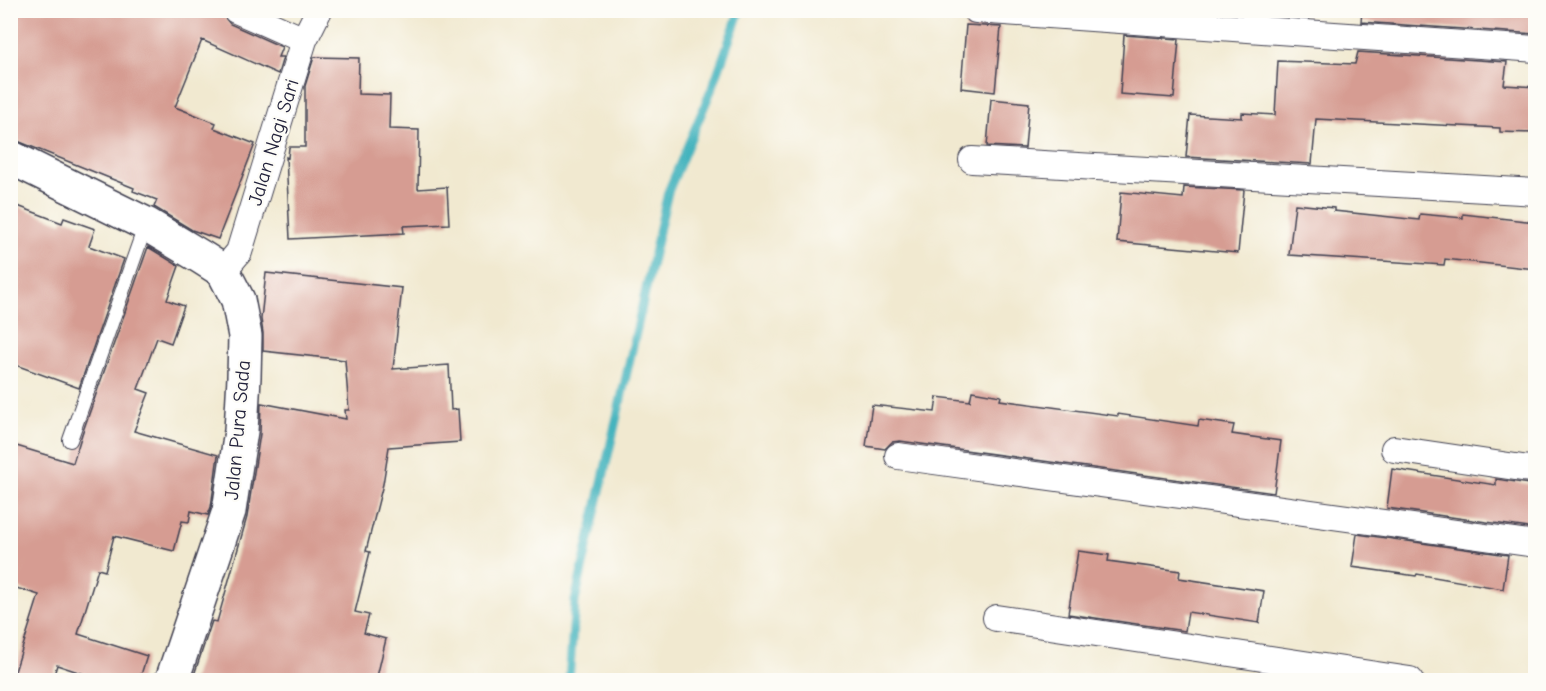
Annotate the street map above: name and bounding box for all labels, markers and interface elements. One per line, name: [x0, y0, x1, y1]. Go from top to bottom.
street label: Jalan Nagi Sari: [243, 76, 304, 208]
street label: Jalan Pura Sada: [220, 359, 255, 501]

